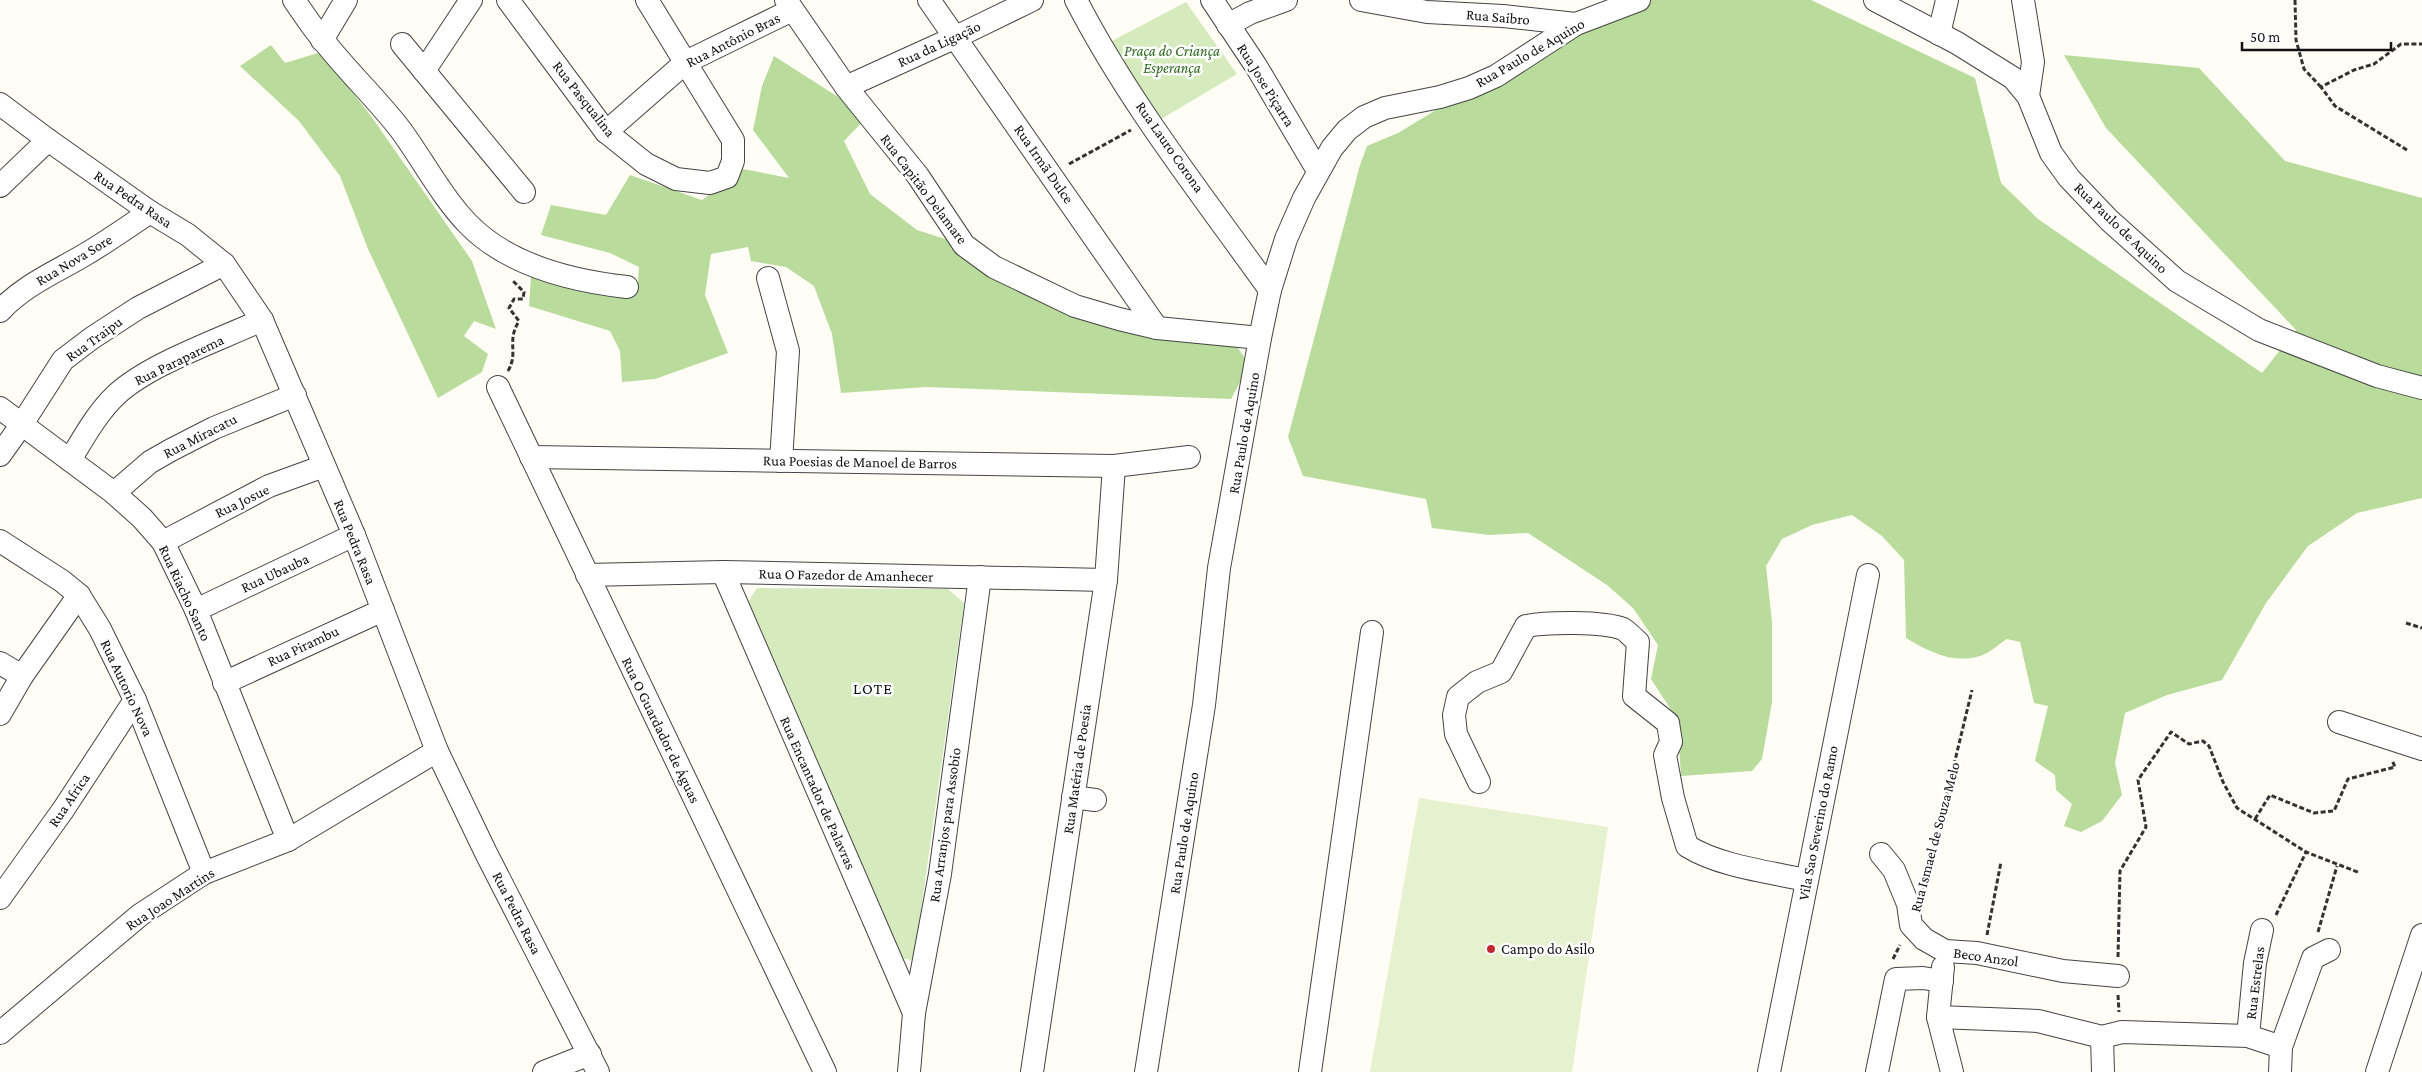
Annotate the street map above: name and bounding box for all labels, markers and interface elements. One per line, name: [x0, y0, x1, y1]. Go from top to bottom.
street label: Rua Saibro: [1465, 6, 1531, 28]
street label: Rua Antônio Bras: [683, 9, 783, 71]
street label: Rua Paulo de Aquino: [1473, 15, 1588, 92]
street label: Rua da Ligação: [895, 18, 983, 71]
scale bar: [2242, 20, 2391, 52]
text: 50 m: [2250, 29, 2280, 45]
street label: Rua Jose Piçarra: [1233, 40, 1298, 130]
park label: Praça do Criança Esperança: [1124, 43, 1220, 77]
street label: Rua Pasqualina: [549, 58, 618, 141]
street label: Rua Lauro Corona: [1133, 99, 1207, 196]
street label: Rua Irmã Dulce: [1011, 122, 1077, 207]
street label: Rua Capitão Delamare: [877, 131, 971, 248]
street label: Rua Pedra Rasa: [91, 167, 175, 231]
street label: Rua Paulo de Aquino: [2070, 179, 2171, 277]
street label: Rua Nova Sore: [33, 231, 115, 289]
street label: Rua Traipu: [63, 313, 126, 366]
street label: Rua Paraparema: [132, 331, 227, 389]
street label: Rua Paulo de Aquino: [1225, 371, 1264, 495]
street label: Rua Miracatu: [161, 411, 239, 461]
street label: Rua Poesias de Manoel de Barros: [763, 452, 957, 472]
street label: Rua Josue: [212, 481, 272, 522]
street label: Rua Pedra Rasa: [331, 497, 379, 587]
street label: Rua Riacho Santo: [156, 543, 214, 643]
street label: Rua Ubauba: [239, 550, 311, 596]
street label: Rua O Fazedor de Amanhecer: [758, 565, 934, 585]
street label: Rua Pirambu: [265, 622, 341, 670]
street label: Rua Autorio Nova: [98, 637, 156, 739]
street label: Rua O Guardador de Águas: [618, 654, 703, 806]
district label: LOTE: [853, 680, 893, 697]
street label: Rua Matéria de Poesia: [1060, 703, 1094, 835]
street label: Rua Encantador de Palavras: [777, 714, 859, 872]
street label: Vila Sao Severino do Ramo: [1795, 744, 1841, 902]
street label: Rua Arranjos para Assobio: [926, 747, 965, 904]
street label: Rua Ismael de Souza Melo: [1907, 760, 1963, 914]
street label: Rua Africa: [45, 770, 93, 830]
street label: Rua Paulo de Aquino: [1166, 771, 1203, 895]
street label: Rua Joao Martins: [123, 864, 218, 934]
street label: Rua Pedra Rasa: [489, 869, 545, 957]
place label: Campo do Asilo: [1501, 941, 1595, 958]
marker: Campo do Asilo: [1485, 943, 1497, 955]
street label: Beco Anzol: [1952, 945, 2020, 969]
street label: Rua Estrelas: [2243, 946, 2267, 1020]

